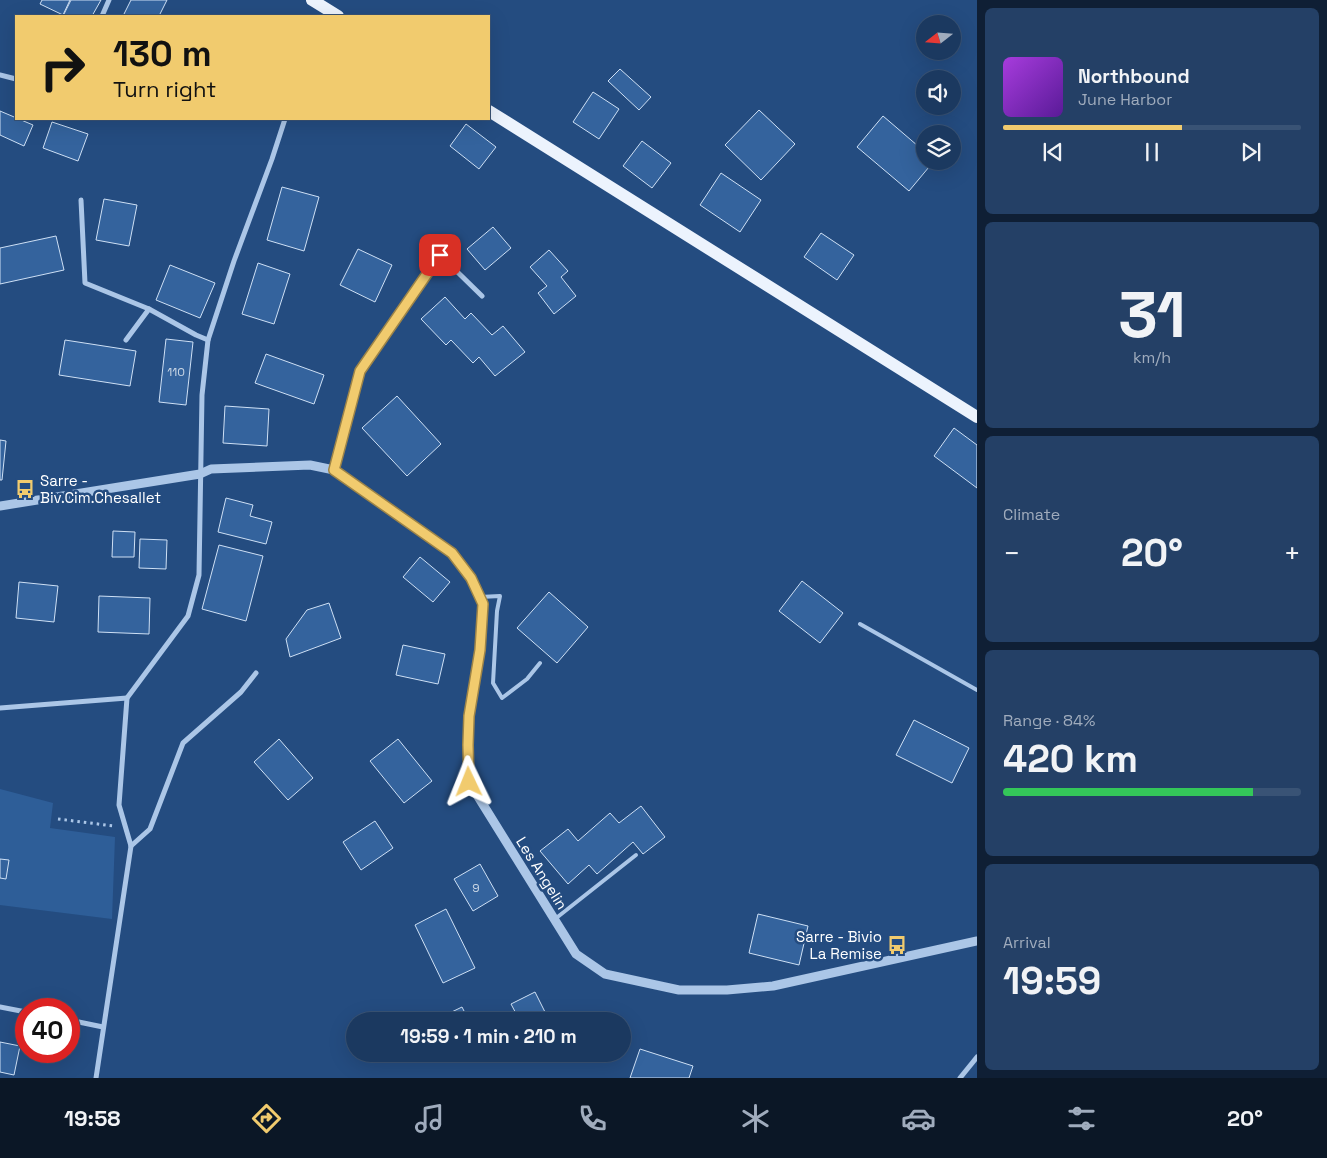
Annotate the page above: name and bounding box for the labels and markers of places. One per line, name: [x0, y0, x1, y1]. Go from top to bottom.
pin: [419, 234, 461, 276]
place label: Sarre - Biv.Cim.Chesallet: [40, 471, 161, 507]
bus stop icon: Sarre - Biv.Cim.Chesallet: [14, 478, 36, 500]
place label: Sarre - Bivio La Remise: [796, 927, 882, 963]
bus stop icon: Sarre - Bivio La Remise: [886, 934, 908, 956]

